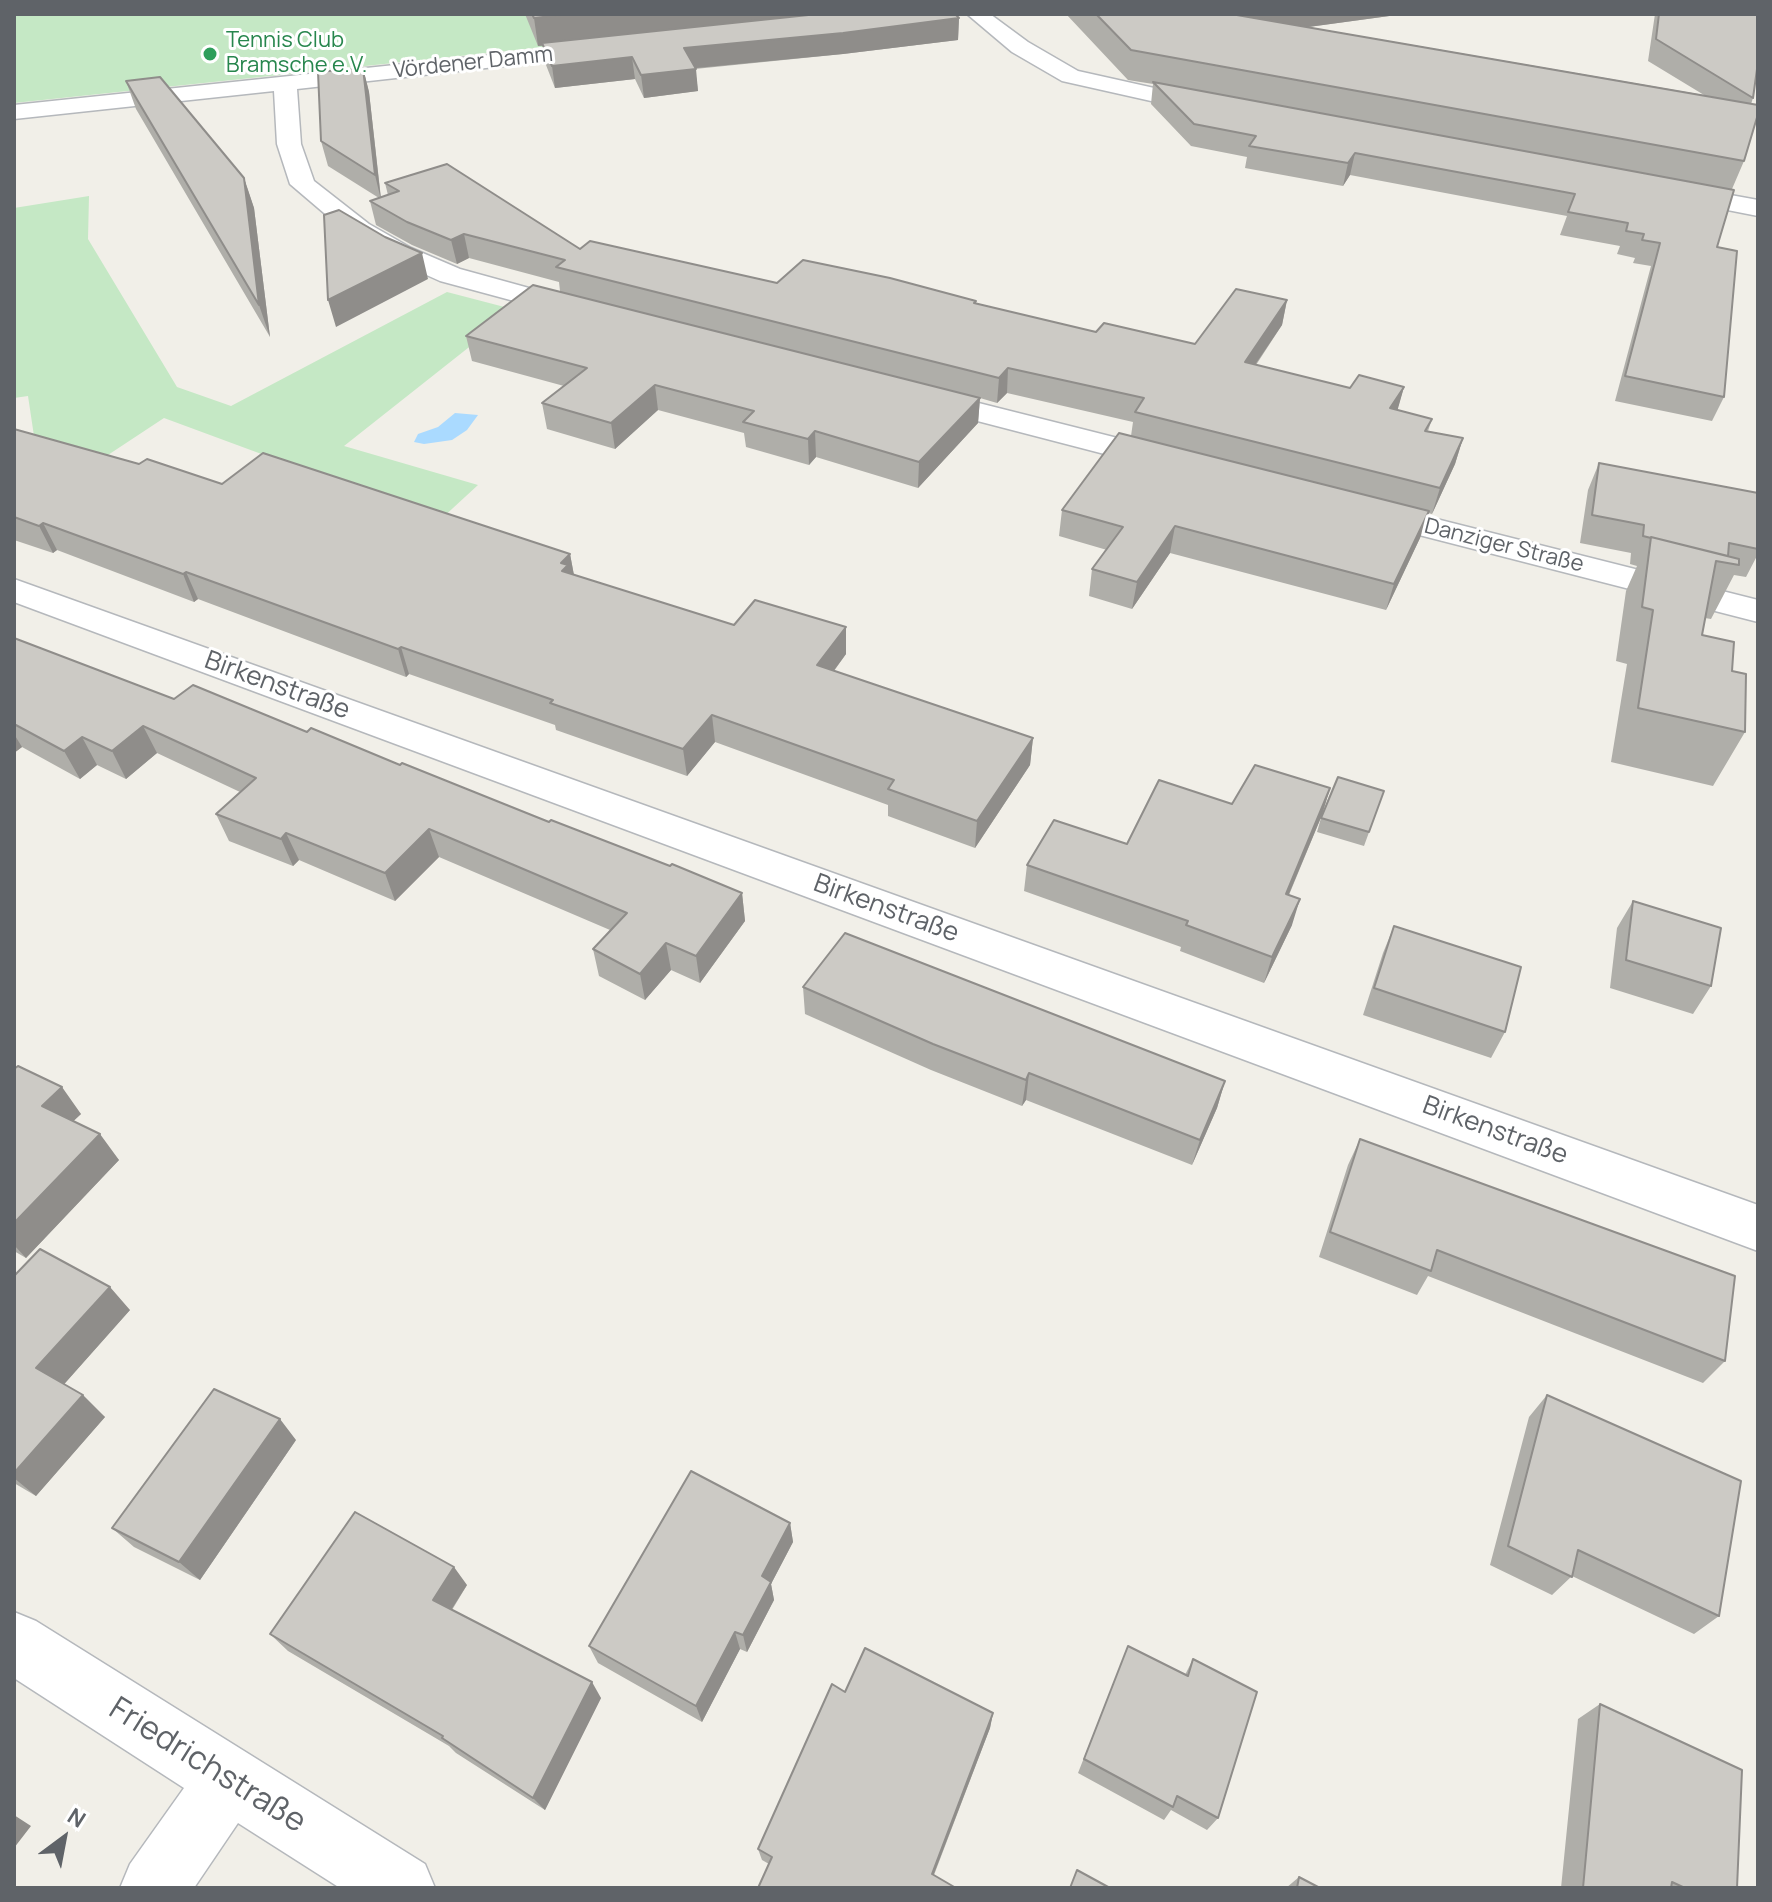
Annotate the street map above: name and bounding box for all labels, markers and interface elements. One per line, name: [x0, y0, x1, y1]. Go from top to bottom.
place label: Tennis Club Bramsche e.V.: [226, 28, 367, 80]
street label: Vördener Damm: [392, 41, 554, 85]
marker: Tennis Club Bramsche e.V.: [201, 45, 219, 63]
street label: Danziger Straße: [1422, 513, 1586, 579]
street label: Birkenstraße: [200, 645, 354, 727]
street label: Birkenstraße: [809, 868, 963, 950]
street label: Birkenstraße: [1418, 1090, 1572, 1172]
street label: Friedrichstraße: [102, 1690, 312, 1842]
north arrow: [24, 1798, 104, 1878]
text: N: [62, 1801, 91, 1835]

